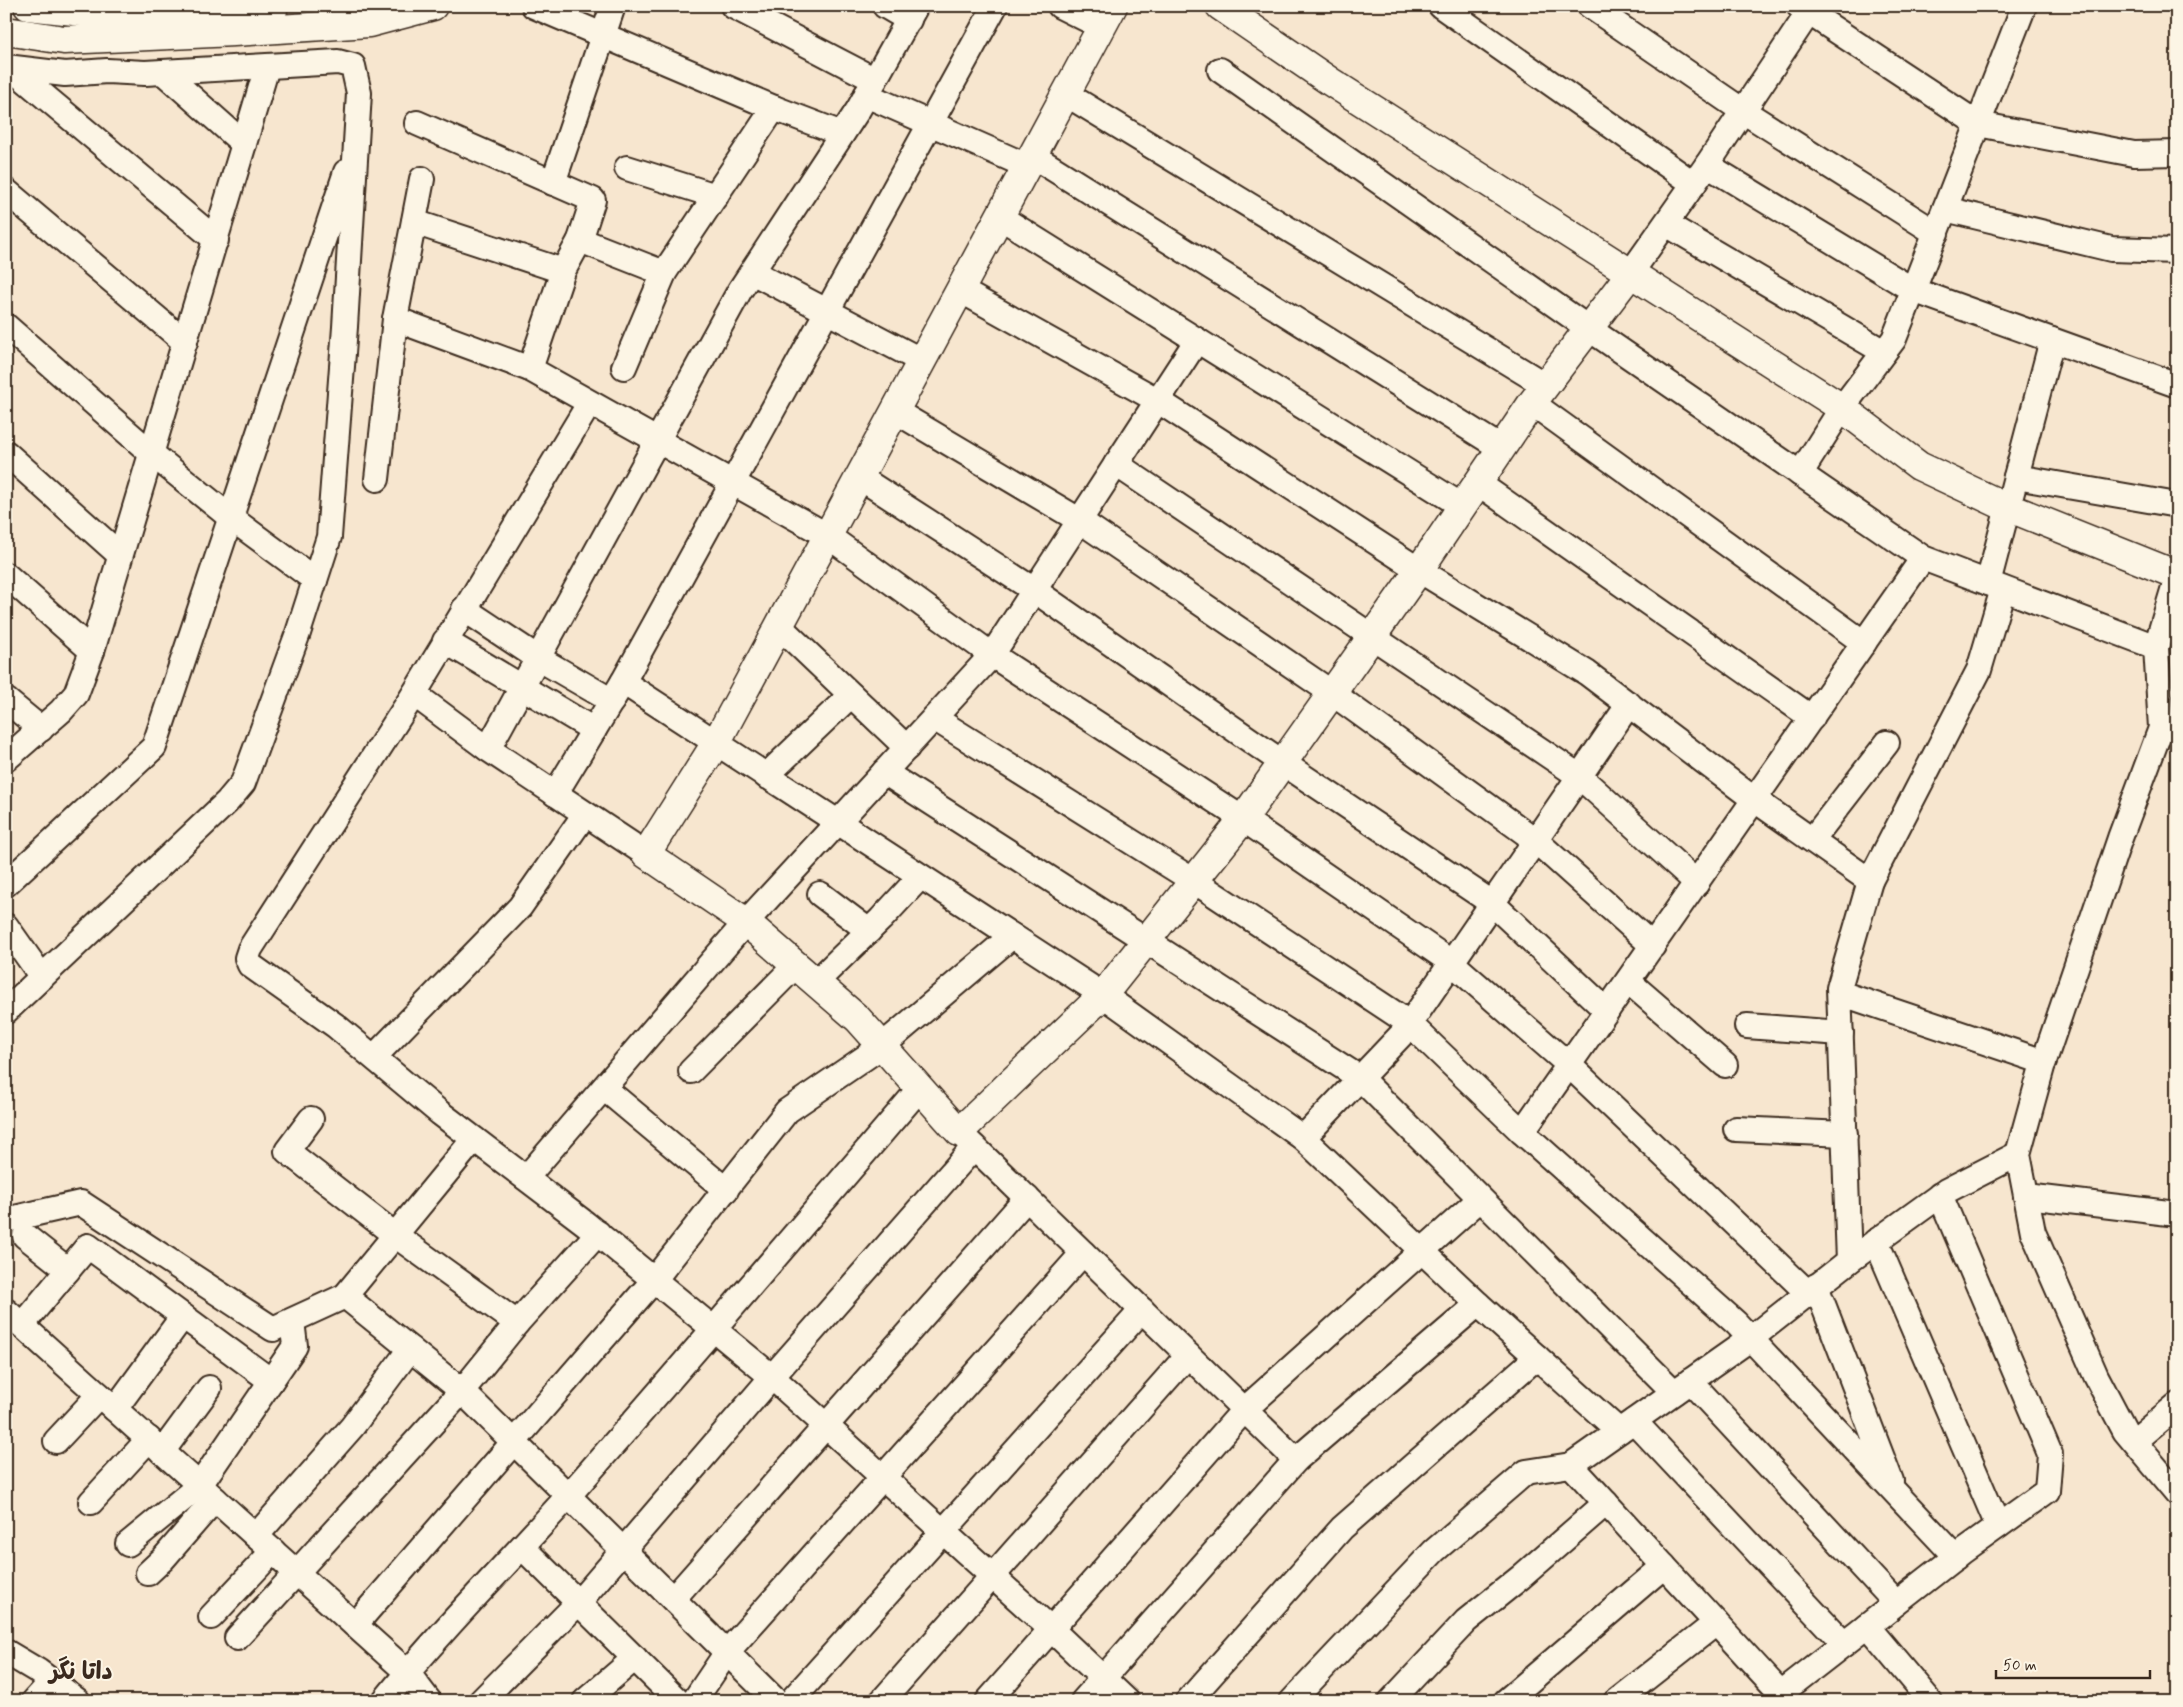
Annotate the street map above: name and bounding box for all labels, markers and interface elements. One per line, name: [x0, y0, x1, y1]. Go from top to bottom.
scale bar: [1996, 1647, 2149, 1679]
district label: داتا نگر: [47, 1656, 113, 1688]
text: 50 m: [2003, 1656, 2037, 1676]

